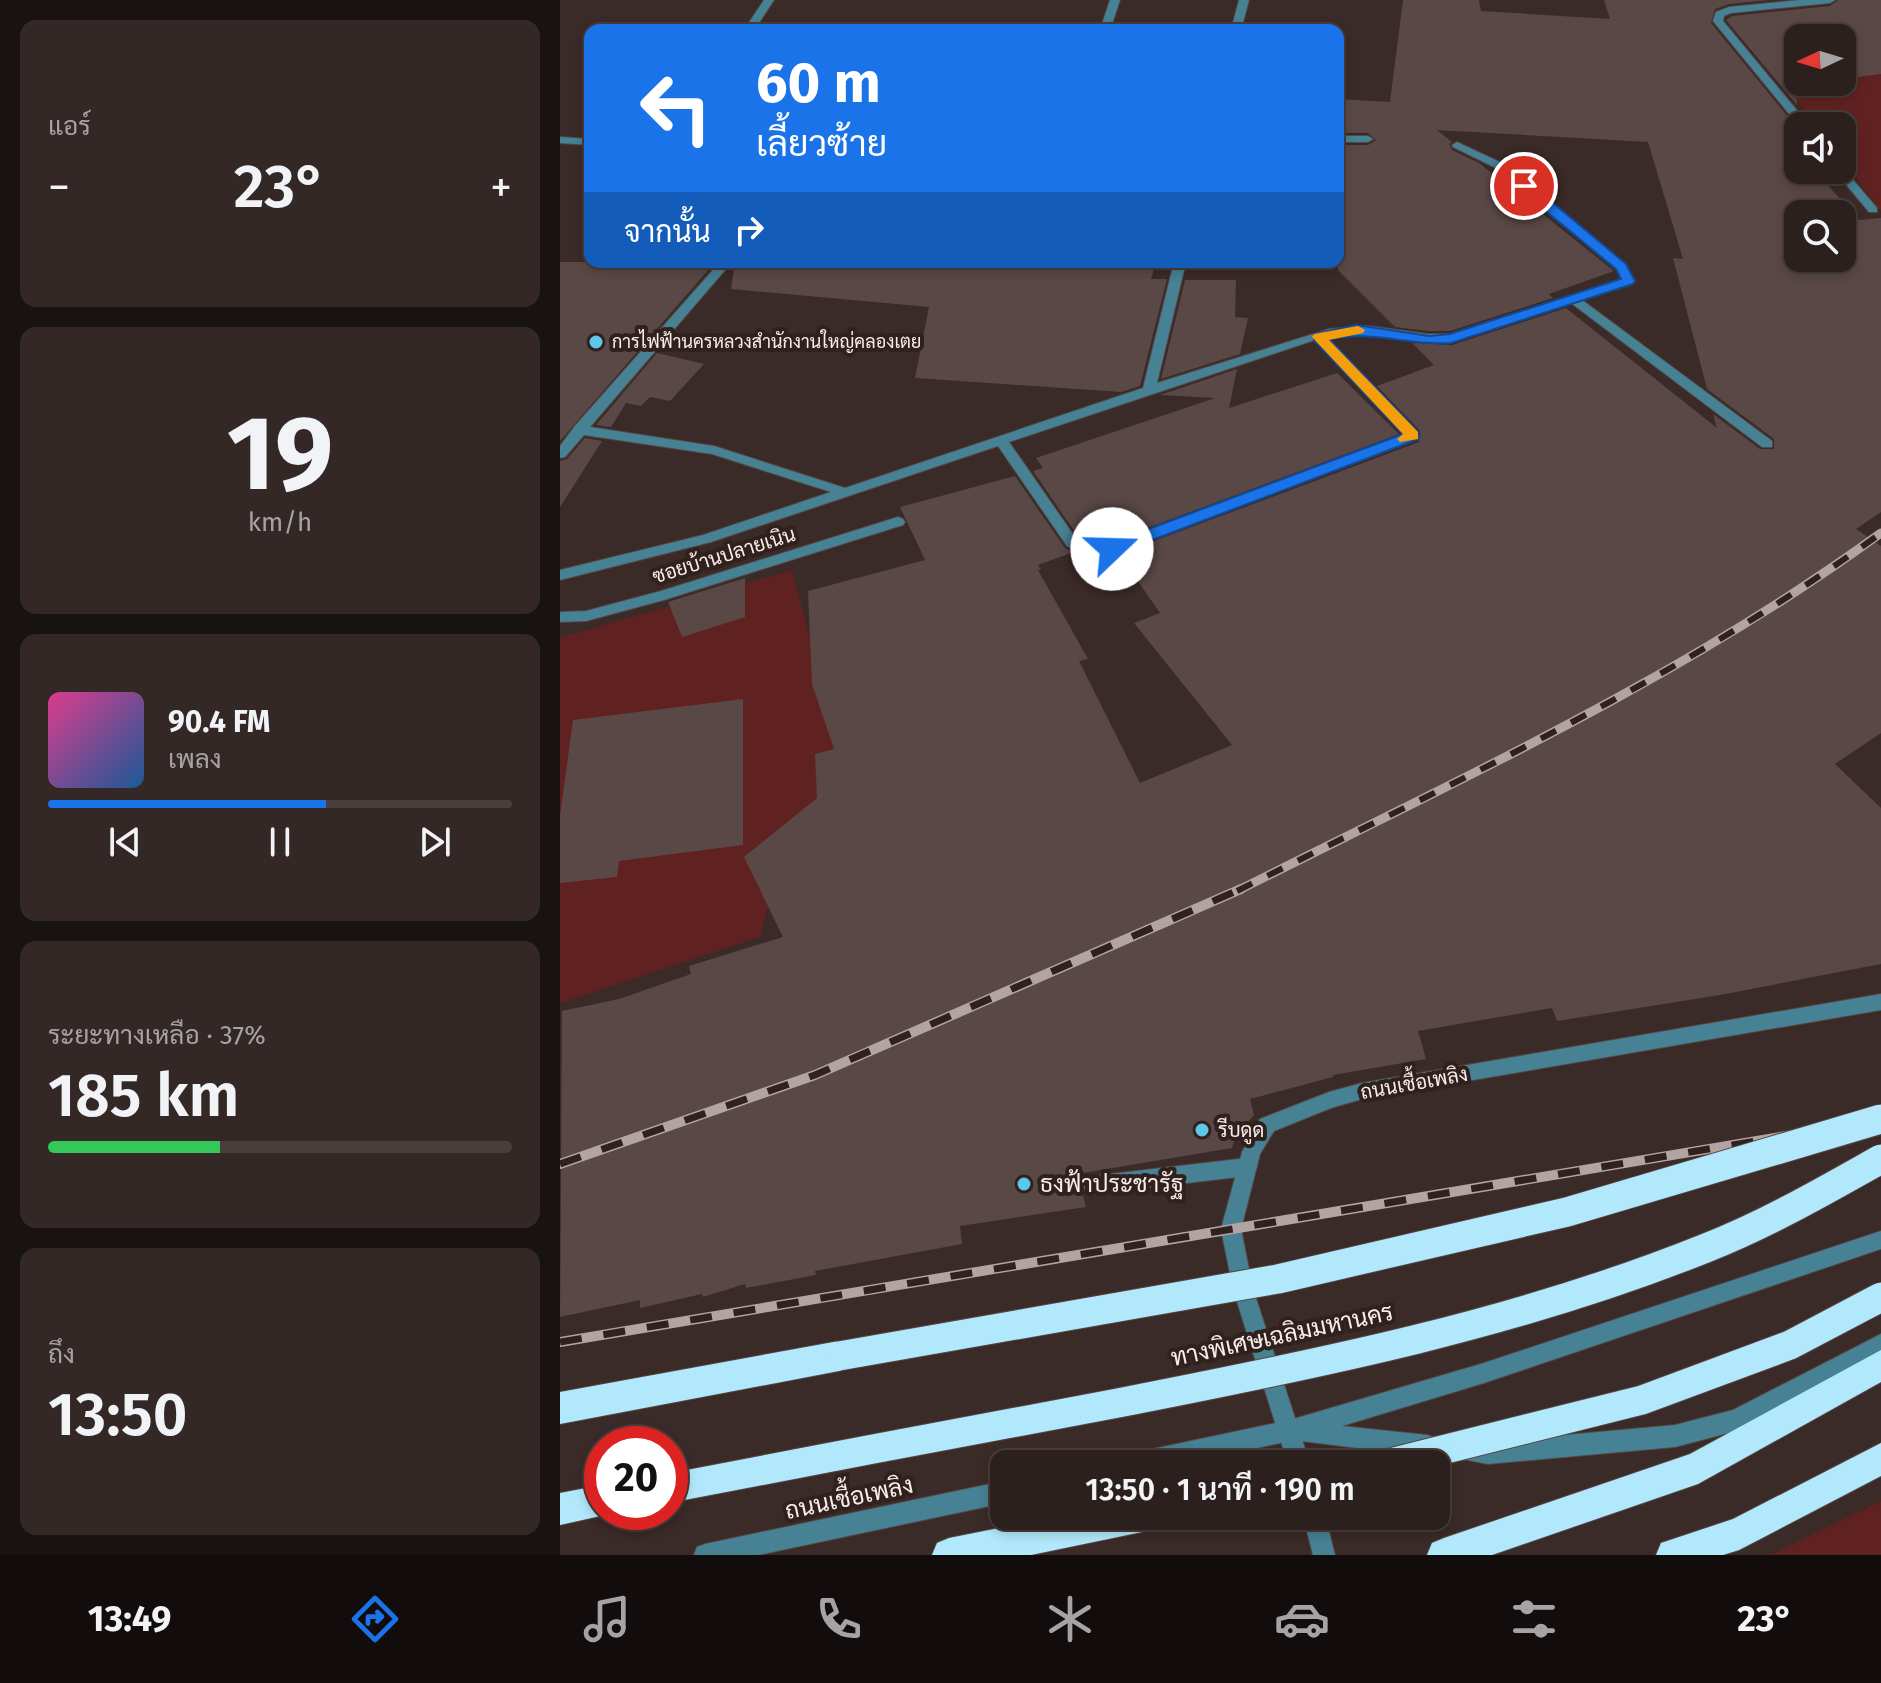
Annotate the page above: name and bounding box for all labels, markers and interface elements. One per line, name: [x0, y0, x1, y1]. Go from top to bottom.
north arrow: [1784, 24, 1856, 96]
map controls: [1784, 24, 1856, 272]
text: 60 m: [756, 50, 881, 117]
icon: left: [624, 56, 728, 160]
text: แอร์: [48, 111, 91, 142]
button: sound: [1784, 112, 1856, 184]
text: เลี้ยวซ้าย: [756, 122, 887, 166]
text: 23°: [234, 151, 326, 223]
pin: [1490, 152, 1558, 220]
text: −: [48, 161, 70, 214]
text: +: [490, 161, 512, 214]
icon: arrive: [1502, 164, 1546, 208]
button: search: [1784, 200, 1856, 272]
icon: right: [727, 208, 771, 252]
text: จากนั้น: [624, 214, 711, 250]
place label: การไฟฟ้านครหลวงสำนักงานใหญ่คลองเตย: [612, 329, 921, 353]
marker: การไฟฟ้านครหลวงสำนักงานใหญ่คลองเตย: [587, 333, 605, 351]
text: 19: [227, 392, 333, 517]
text: km/h: [248, 507, 312, 538]
position arrow: [1070, 507, 1154, 591]
street label: ซอยบ้านปลายเนิน: [650, 522, 798, 588]
text: 90.4 FM: [168, 704, 270, 740]
text: เพลง: [168, 744, 222, 775]
icon: previous: [103, 820, 147, 864]
icon: pause: [258, 820, 302, 864]
icon: next: [413, 820, 457, 864]
text: ระยะทางเหลือ · 37%: [48, 1020, 266, 1051]
street label: ถนนเชื้อเพลิง: [1357, 1056, 1469, 1104]
text: 185 km: [48, 1060, 239, 1132]
place label: รีบดูด: [1217, 1117, 1264, 1145]
marker: รีบดูด: [1193, 1121, 1211, 1139]
place label: ธงฟ้าประชารัฐ: [1040, 1169, 1184, 1200]
marker: ธงฟ้าประชารัฐ: [1015, 1175, 1033, 1193]
street label: ทางพิเศษเฉลิมมหานคร: [1168, 1298, 1396, 1372]
text: ถึง: [48, 1339, 75, 1370]
text: 13:50: [48, 1379, 187, 1451]
speed limit sign: 20: [584, 1426, 688, 1530]
street label: ถนนเชื้อเพลิง: [781, 1463, 916, 1525]
text: 13:50 · 1 นาที · 190 m: [1085, 1472, 1355, 1508]
icon: directions: [347, 1591, 403, 1647]
icon: music: [579, 1591, 635, 1647]
icon: phone: [811, 1591, 867, 1647]
icon: climate: [1042, 1591, 1098, 1647]
icon: car: [1274, 1591, 1330, 1647]
icon: filters: [1506, 1591, 1562, 1647]
text: 13:49: [88, 1597, 172, 1641]
text: 23°: [1737, 1597, 1793, 1641]

